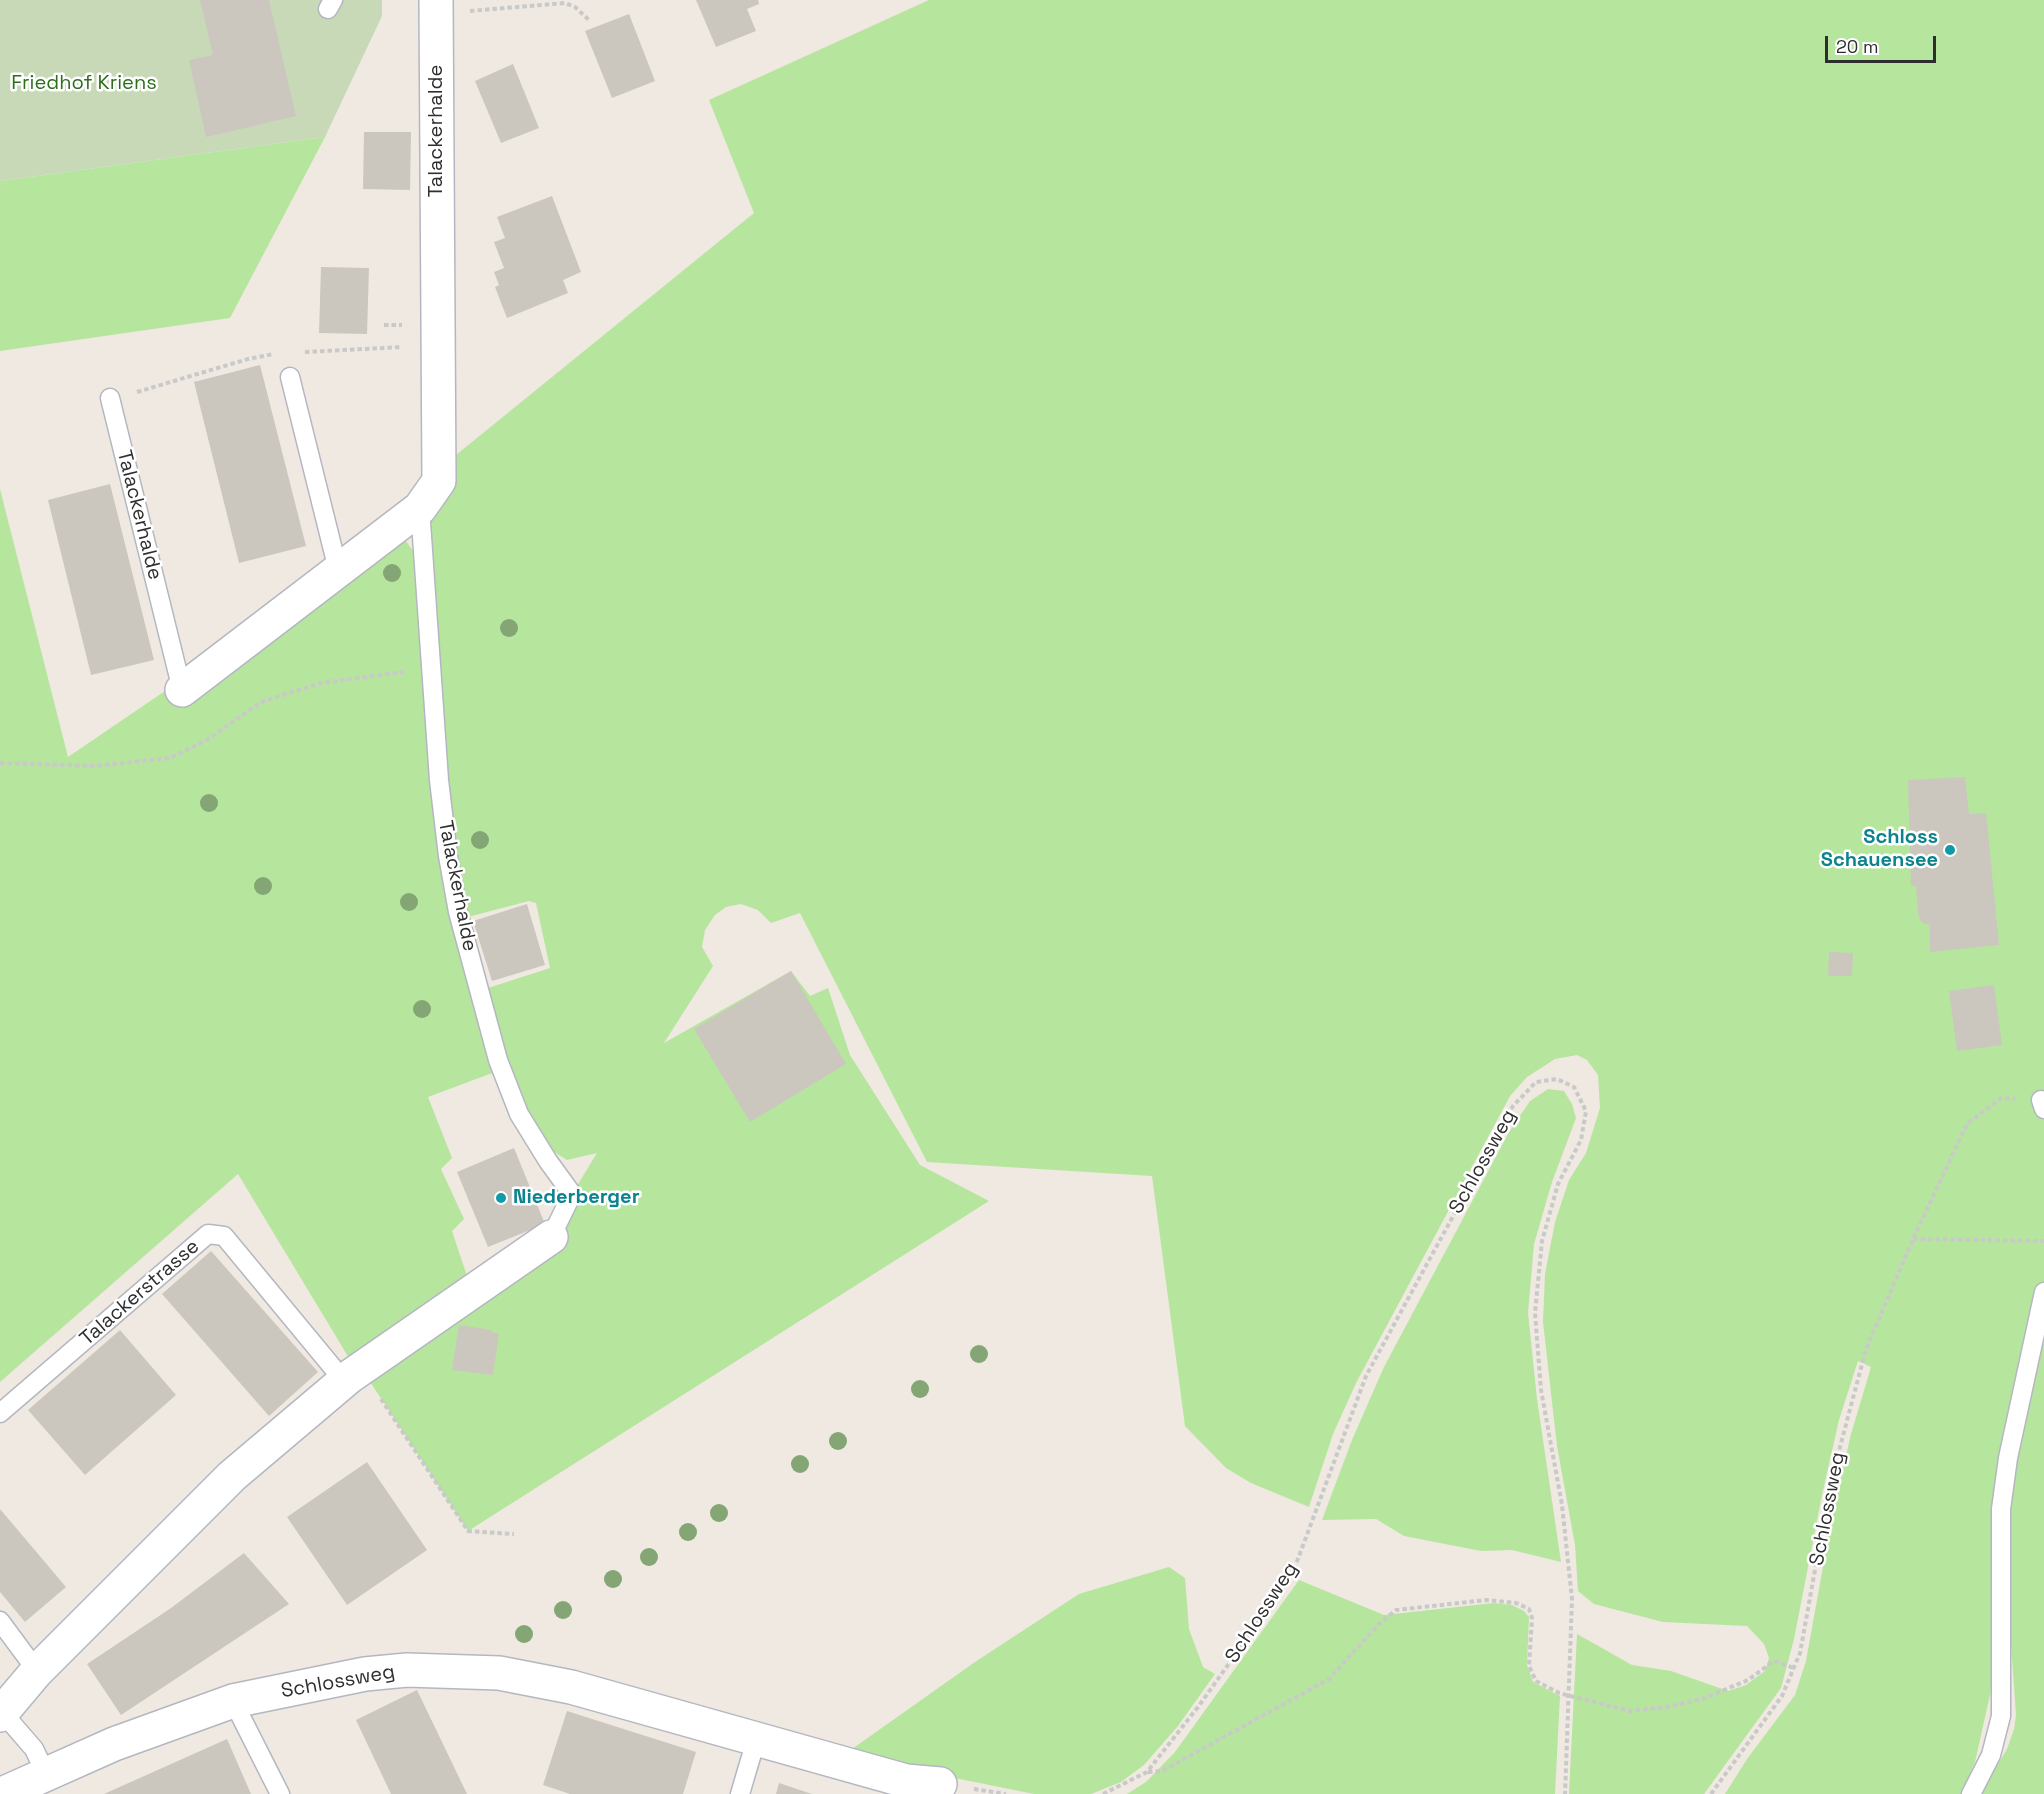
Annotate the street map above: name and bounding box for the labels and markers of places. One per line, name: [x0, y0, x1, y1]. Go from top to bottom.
place label: Schloss Schauensee: [1821, 826, 1938, 873]
marker: Schloss Schauensee: [1943, 843, 1957, 857]
place label: Niederberger: [513, 1186, 640, 1210]
marker: Niederberger: [494, 1191, 508, 1205]

